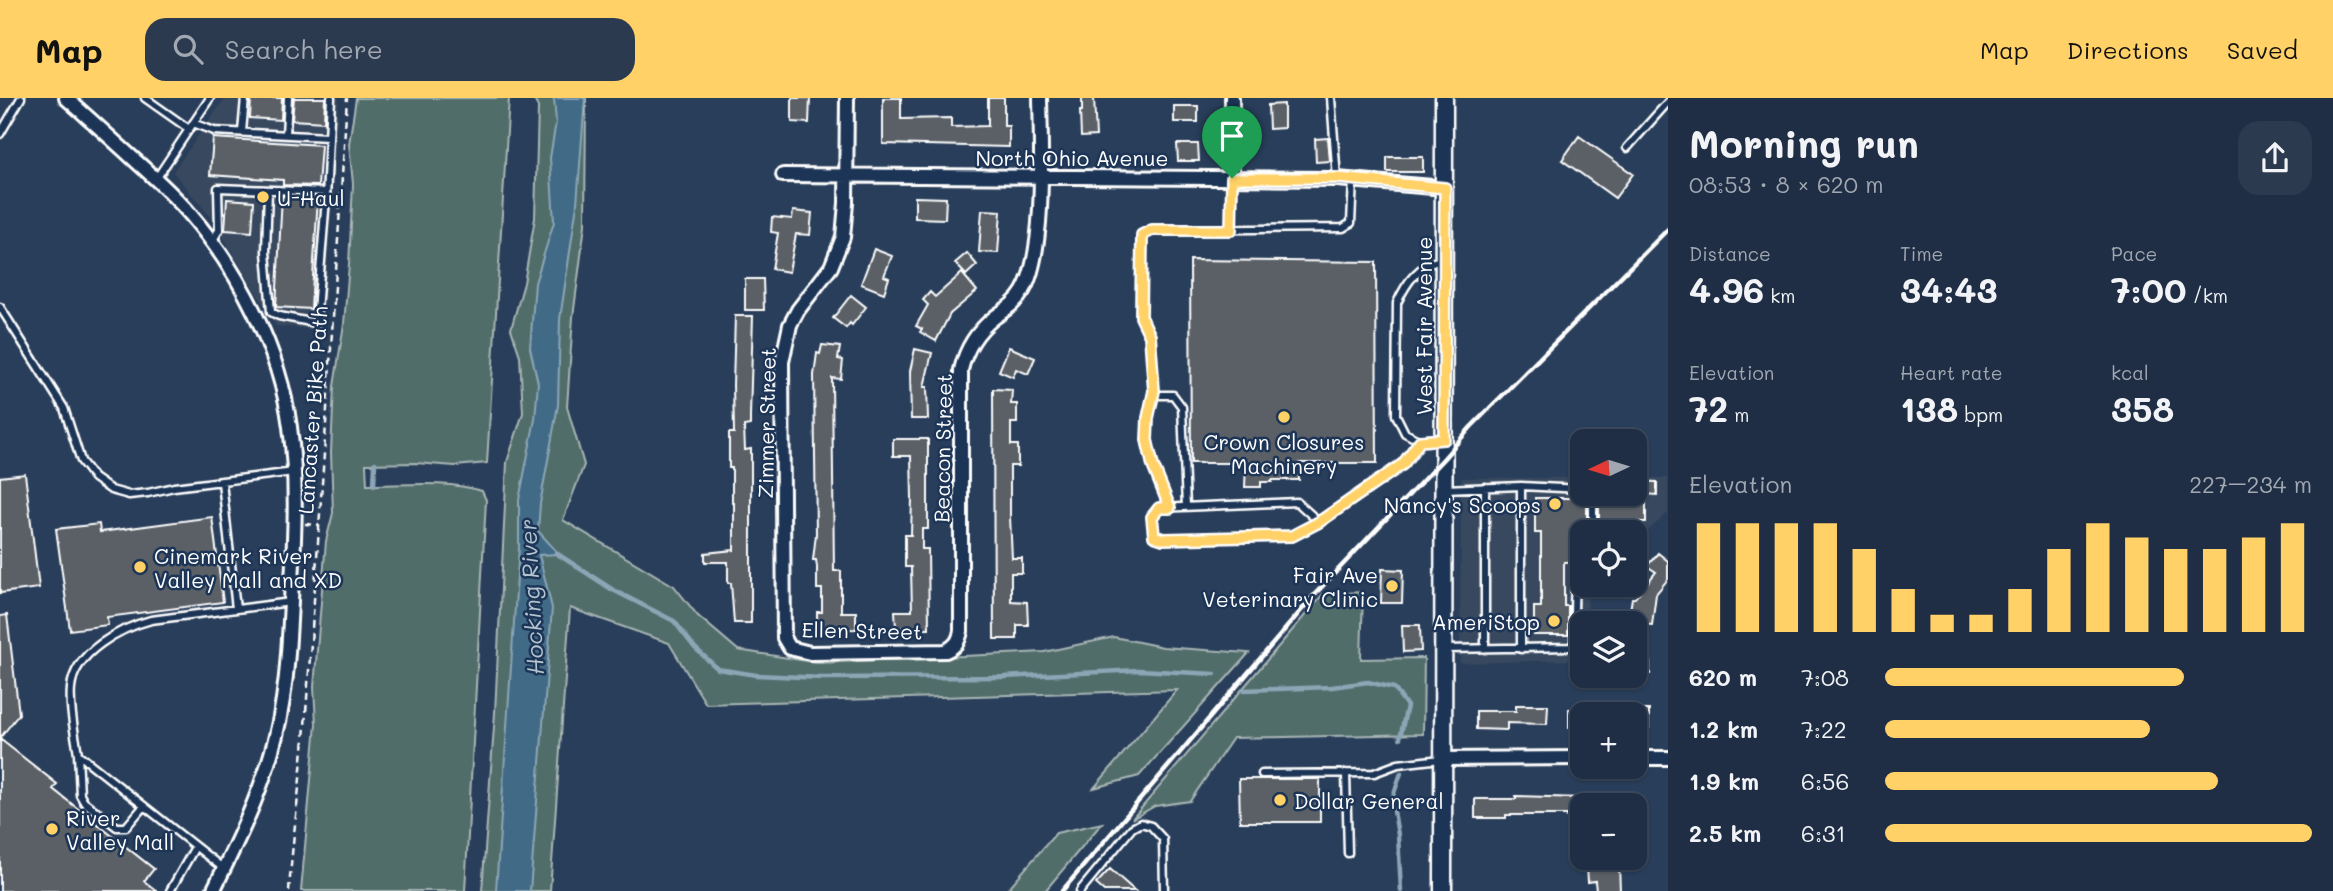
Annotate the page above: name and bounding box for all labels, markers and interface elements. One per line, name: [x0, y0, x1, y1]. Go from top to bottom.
search box: [145, 18, 635, 81]
text: Map: [35, 28, 103, 71]
icon: search: [169, 30, 207, 68]
text: Search here: [225, 32, 383, 66]
text: Map: [1980, 34, 2029, 65]
text: Directions: [2067, 34, 2189, 65]
text: Saved: [2227, 34, 2298, 65]
pin: [1202, 106, 1262, 178]
icon: arrive: [1213, 117, 1251, 155]
text: Morning run: [1689, 118, 1919, 168]
button: share: [2238, 121, 2312, 195]
street label: North Ohio Avenue: [975, 144, 1169, 171]
text: 08:53 · 8 × 620 m: [1689, 169, 1884, 199]
place label: U-Haul: [277, 184, 345, 211]
marker: U-Haul: [255, 189, 271, 205]
street label: West Fair Avenue: [1410, 237, 1437, 415]
text: Distance: [1689, 241, 1771, 266]
text: Time: [1900, 241, 1943, 266]
text: Pace: [2111, 241, 2157, 266]
text: 4.96: [1689, 266, 1764, 312]
text: 34:43: [1900, 266, 1997, 312]
text: 7:00: [2111, 266, 2187, 312]
text: km: [1764, 283, 1796, 308]
text: /km: [2187, 283, 2228, 308]
street label: Lancaster Bike Path: [291, 305, 333, 515]
street label: Zimmer Street: [751, 347, 781, 499]
text: Elevation: [1689, 360, 1774, 385]
text: Heart rate: [1900, 360, 2003, 385]
text: kcal: [2111, 360, 2149, 385]
street label: Beacon Street: [927, 373, 957, 523]
text: 72: [1689, 385, 1728, 431]
text: 138: [1900, 385, 1958, 431]
text: 358: [2111, 385, 2174, 431]
text: m: [1728, 402, 1749, 427]
text: bpm: [1958, 402, 2003, 427]
marker: Crown Closures Machinery: [1276, 409, 1292, 425]
place label: Crown Closures Machinery: [1204, 428, 1364, 479]
north arrow: [1570, 429, 1647, 506]
map controls: [1570, 429, 1647, 870]
text: Elevation: [1689, 469, 1792, 499]
text: 227–234 m: [2189, 469, 2312, 499]
place label: Nancy's Scoops: [1384, 491, 1541, 518]
marker: Nancy's Scoops: [1547, 496, 1563, 512]
water label: Hocking River: [512, 518, 550, 676]
button: locate: [1570, 520, 1647, 597]
place label: Cinemark River Valley Mall and XD: [154, 542, 342, 593]
marker: Cinemark River Valley Mall and XD: [132, 559, 148, 575]
place label: Fair Ave Veterinary Clinic: [1202, 561, 1378, 612]
marker: Fair Ave Veterinary Clinic: [1384, 578, 1400, 594]
place label: AmeriStop: [1432, 608, 1540, 635]
button: layers: [1570, 611, 1647, 688]
marker: AmeriStop: [1546, 613, 1562, 629]
street label: Ellen Street: [801, 615, 923, 645]
text: 620 m: [1689, 662, 1757, 692]
text: 7:08: [1801, 662, 1849, 692]
button: +: [1570, 702, 1647, 779]
text: 1.2 km: [1689, 714, 1758, 744]
text: 7:22: [1801, 714, 1847, 744]
text: 1.9 km: [1689, 766, 1759, 796]
text: 6:56: [1801, 766, 1849, 796]
place label: Dollar General: [1294, 787, 1444, 814]
marker: Dollar General: [1272, 792, 1288, 808]
button: −: [1570, 793, 1647, 870]
place label: River Valley Mall: [66, 804, 174, 855]
text: 2.5 km: [1689, 818, 1761, 848]
text: 6:31: [1801, 818, 1846, 848]
marker: River Valley Mall: [44, 821, 60, 837]

